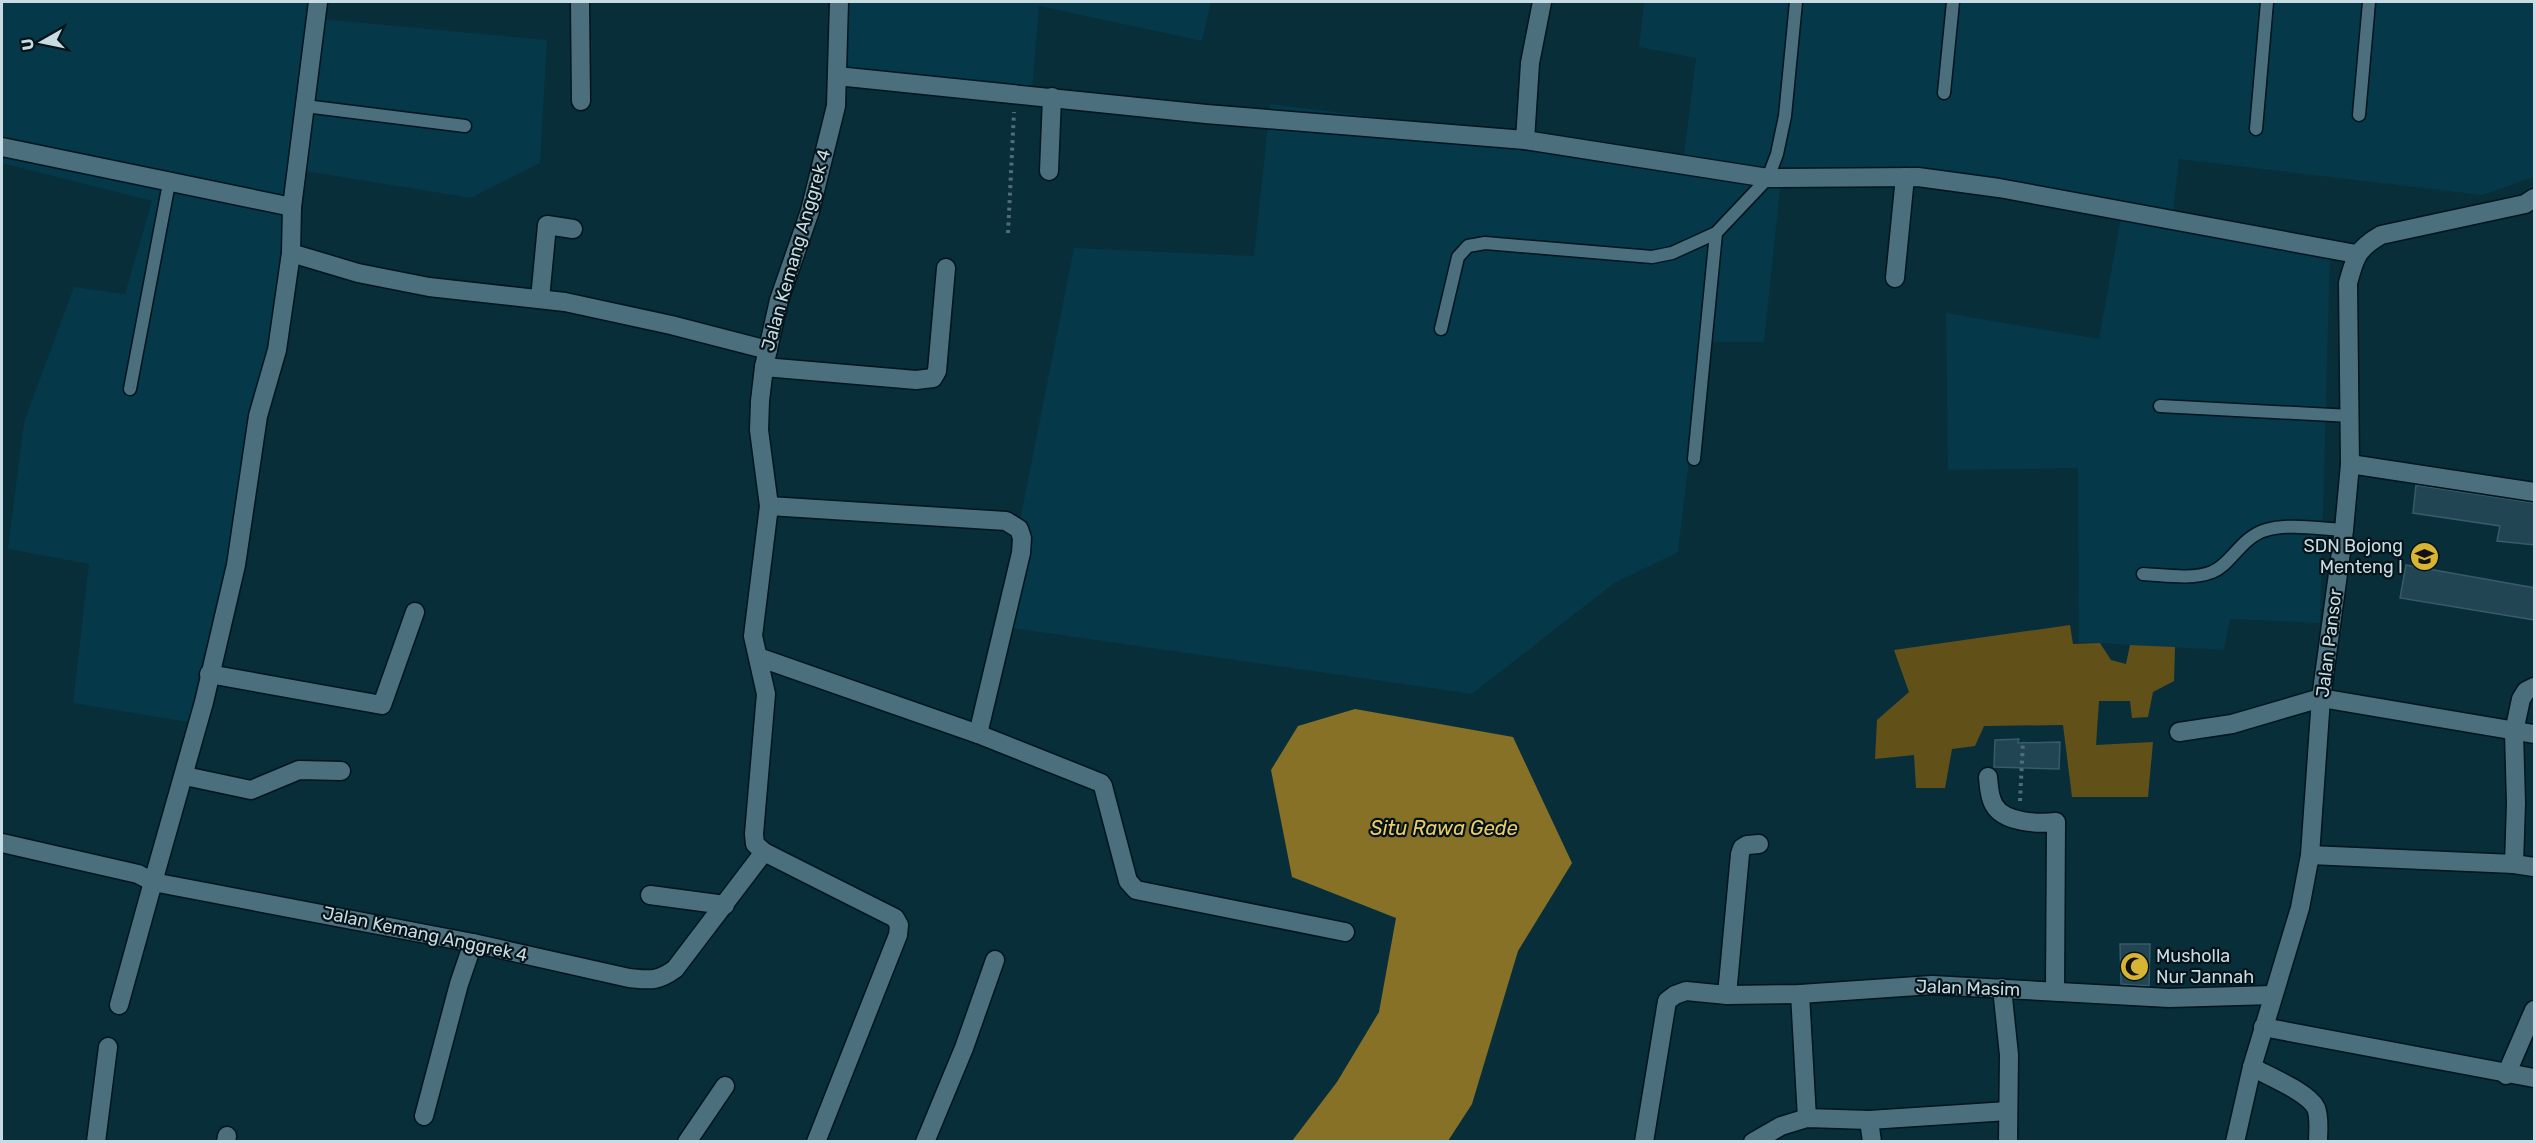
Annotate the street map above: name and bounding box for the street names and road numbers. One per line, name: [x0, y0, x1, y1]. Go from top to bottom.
street label: Jalan Kemang Anggrek 4: [757, 147, 835, 353]
street label: Jalan Pansor: [2311, 587, 2347, 699]
street label: Jalan Kemang Anggrek 4: [321, 902, 529, 966]
street label: Jalan Masim: [1915, 975, 2021, 1001]

